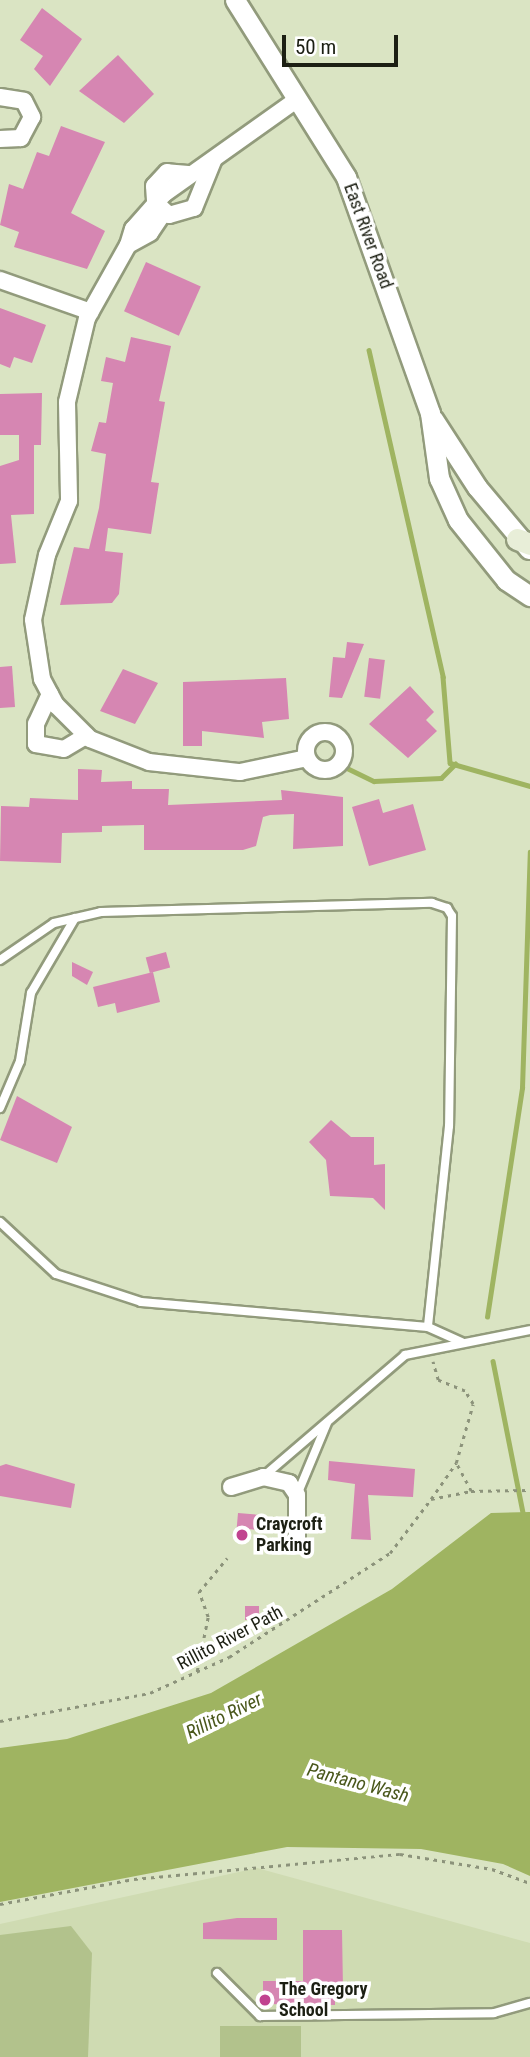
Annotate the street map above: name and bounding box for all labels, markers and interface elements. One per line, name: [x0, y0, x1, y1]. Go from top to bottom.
scale bar: [285, 21, 400, 65]
text: 50 m: [295, 35, 336, 59]
street label: East River Road: [339, 180, 397, 292]
place label: Craycroft Parking: [256, 1514, 322, 1556]
marker: Craycroft Parking: [234, 1527, 250, 1543]
street label: Rillito River Path: [174, 1601, 286, 1675]
water label: Rillito River: [182, 1688, 266, 1744]
water label: Pantano Wash: [305, 1758, 411, 1808]
place label: The Gregory School: [279, 1979, 367, 2022]
marker: The Gregory School: [257, 1992, 273, 2008]

